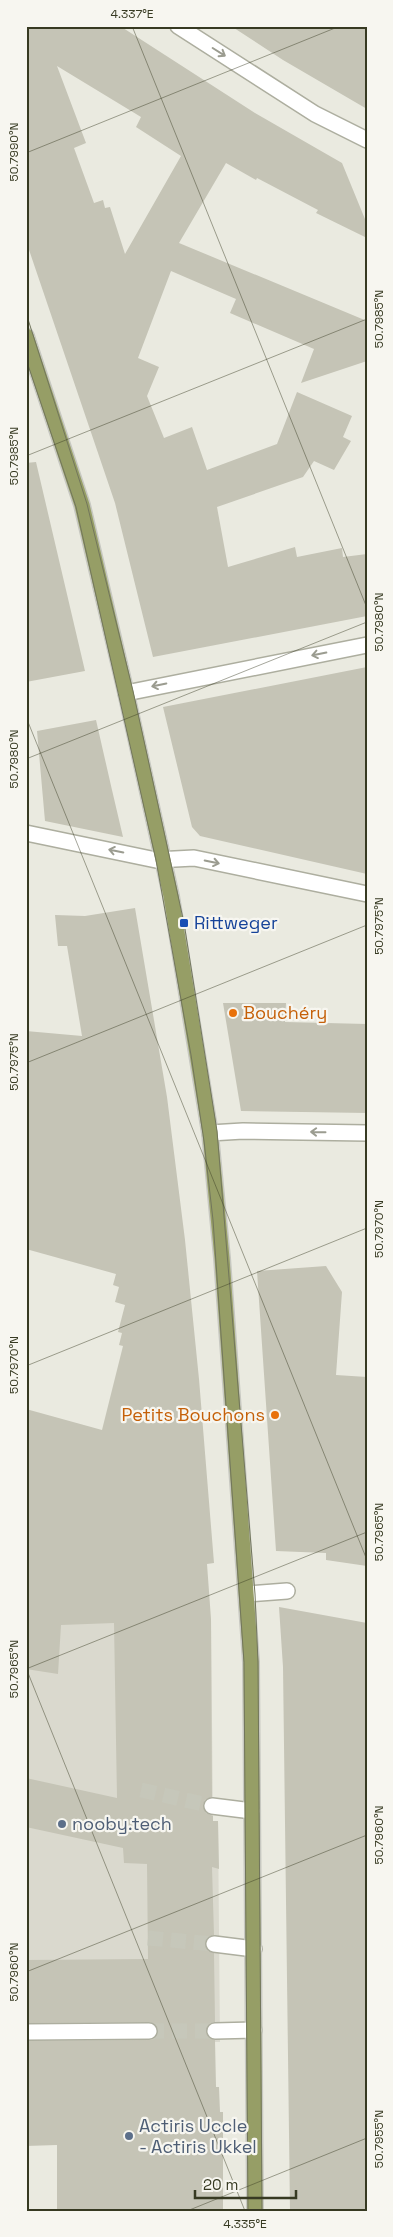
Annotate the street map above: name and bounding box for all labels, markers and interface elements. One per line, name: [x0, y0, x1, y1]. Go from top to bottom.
text: 4.337°E: [110, 6, 154, 22]
one-way arrow: [211, 48, 225, 58]
text: 50.7990°N: [6, 123, 22, 181]
text: 50.7985°N: [371, 290, 387, 348]
text: 50.7985°N: [6, 427, 22, 485]
text: 50.7980°N: [371, 592, 387, 652]
one-way arrow: [311, 650, 327, 660]
one-way arrow: [152, 680, 168, 690]
text: 50.7980°N: [6, 729, 22, 789]
one-way arrow: [108, 846, 124, 855]
one-way arrow: [204, 858, 220, 867]
text: 50.7975°N: [371, 897, 387, 955]
place label: Rittweger: [194, 911, 278, 934]
marker: Rittweger: [178, 917, 190, 929]
place label: Bouchéry: [243, 1001, 327, 1024]
marker: Bouchéry: [227, 1007, 239, 1019]
text: 50.7975°N: [6, 1033, 22, 1091]
one-way arrow: [310, 1127, 326, 1137]
text: 50.7970°N: [371, 1200, 387, 1258]
text: 50.7970°N: [6, 1336, 22, 1394]
place label: Petits Bouchons: [122, 1403, 265, 1426]
marker: Petits Bouchons: [269, 1409, 281, 1421]
text: 50.7965°N: [371, 1503, 387, 1561]
text: 50.7965°N: [6, 1640, 22, 1698]
text: 50.7960°N: [371, 1806, 387, 1864]
place label: nooby.tech: [72, 1812, 172, 1835]
marker: nooby.tech: [56, 1818, 68, 1830]
text: 50.7960°N: [6, 1943, 22, 2001]
text: 50.7955°N: [371, 2110, 387, 2168]
place label: Actiris Uccle - Actiris Ukkel: [139, 2114, 257, 2158]
marker: Actiris Uccle - Actiris Ukkel: [123, 2130, 135, 2142]
scale bar: [195, 2167, 297, 2199]
text: 20 m: [203, 2175, 238, 2194]
text: 4.335°E: [223, 2216, 267, 2232]

